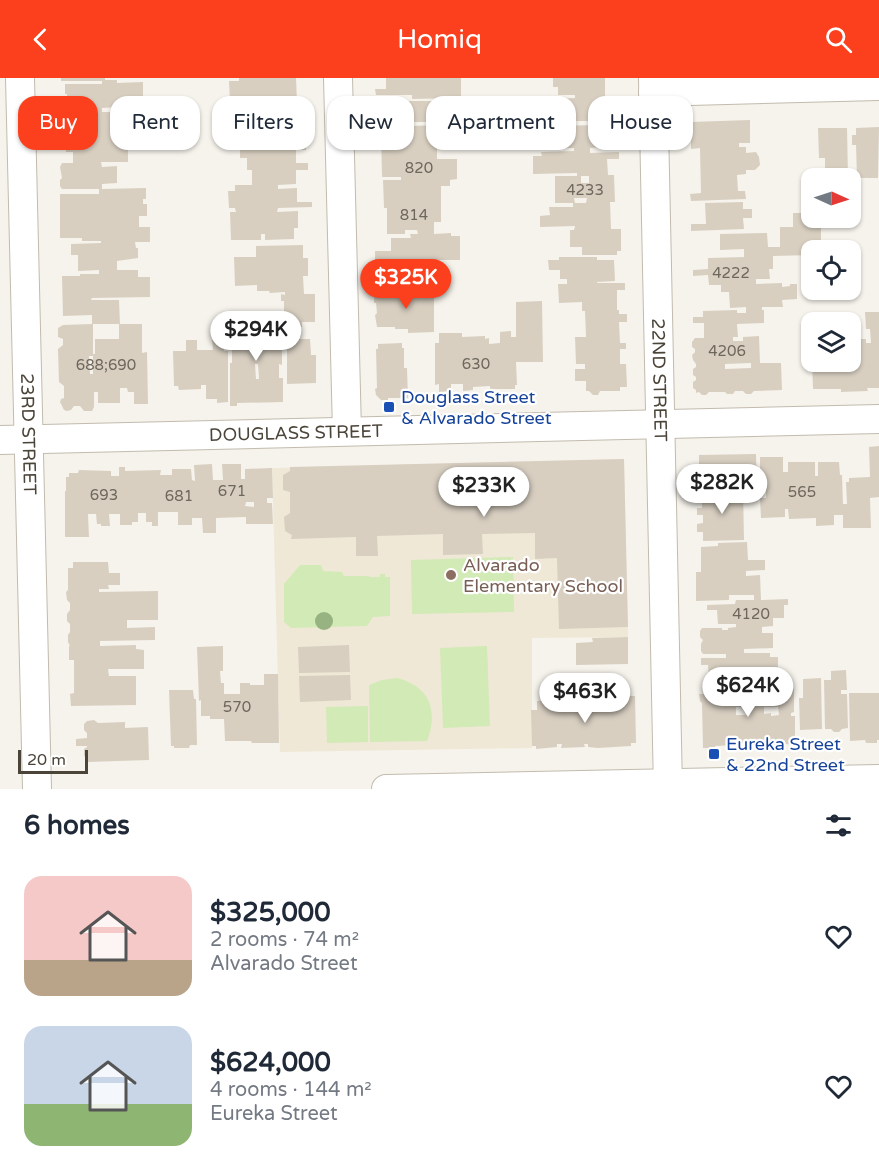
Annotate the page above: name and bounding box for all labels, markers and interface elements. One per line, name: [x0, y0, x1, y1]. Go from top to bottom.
icon: back: [24, 23, 57, 56]
text: Homiq: [397, 23, 482, 56]
icon: search: [822, 23, 855, 56]
chip: Buy: [18, 96, 98, 150]
chip: Rent: [110, 96, 200, 150]
chip: Filters: [212, 96, 315, 150]
chip: New: [327, 96, 414, 150]
chip: Apartment: [426, 96, 576, 150]
chip: House: [588, 96, 693, 150]
house number: 820: [405, 159, 433, 177]
north arrow: [801, 168, 861, 228]
map controls: [801, 168, 861, 372]
house number: 4233: [566, 181, 604, 199]
house number: 814: [400, 206, 428, 224]
button: locate: [801, 240, 861, 300]
pin: $325K: [364, 259, 448, 310]
house number: 4222: [712, 264, 750, 282]
text: $325K: [374, 266, 438, 290]
pin: $294K: [214, 311, 298, 362]
button: layers: [801, 312, 861, 372]
text: $294K: [224, 318, 288, 342]
street label: 22ND STREET: [647, 318, 672, 442]
house number: 4206: [708, 342, 746, 360]
house number: 630: [462, 355, 490, 373]
house number: 688;690: [76, 356, 136, 374]
street label: 23RD STREET: [16, 373, 41, 495]
place label: Douglass Street & Alvarado Street: [401, 386, 552, 429]
marker: Douglass Street & Alvarado Street: [382, 400, 396, 414]
street label: DOUGLASS STREET: [209, 420, 383, 446]
pin: $282K: [680, 464, 764, 515]
pin: $233K: [442, 467, 526, 518]
text: $282K: [690, 471, 754, 495]
text: $233K: [452, 474, 516, 498]
house number: 671: [218, 482, 246, 500]
house number: 565: [788, 483, 816, 501]
house number: 693: [90, 486, 118, 504]
house number: 681: [165, 487, 193, 505]
place label: Alvarado Elementary School: [463, 554, 623, 597]
marker: Alvarado Elementary School: [444, 568, 458, 582]
house number: 4120: [732, 605, 770, 623]
pin: $624K: [706, 667, 790, 718]
pin: $463K: [543, 673, 627, 724]
text: $624K: [716, 674, 780, 698]
text: $463K: [553, 680, 617, 704]
house number: 570: [223, 698, 251, 716]
place label: Eureka Street & 22nd Street: [726, 733, 845, 776]
scale bar: [18, 747, 88, 774]
marker: Eureka Street & 22nd Street: [707, 747, 721, 761]
text: 20 m: [27, 750, 66, 770]
icon: filters: [822, 809, 855, 842]
text: 6 homes: [24, 810, 130, 841]
text: $325,000: [210, 897, 330, 928]
icon: home: [72, 900, 144, 972]
icon: heart: [822, 920, 855, 953]
text: 2 rooms · 74 m²: [210, 928, 359, 952]
text: Alvarado Street: [210, 952, 358, 976]
text: $624,000: [210, 1047, 331, 1078]
icon: home: [72, 1050, 144, 1122]
icon: heart: [822, 1070, 855, 1103]
text: 4 rooms · 144 m²: [210, 1078, 372, 1102]
text: Eureka Street: [210, 1102, 338, 1126]

